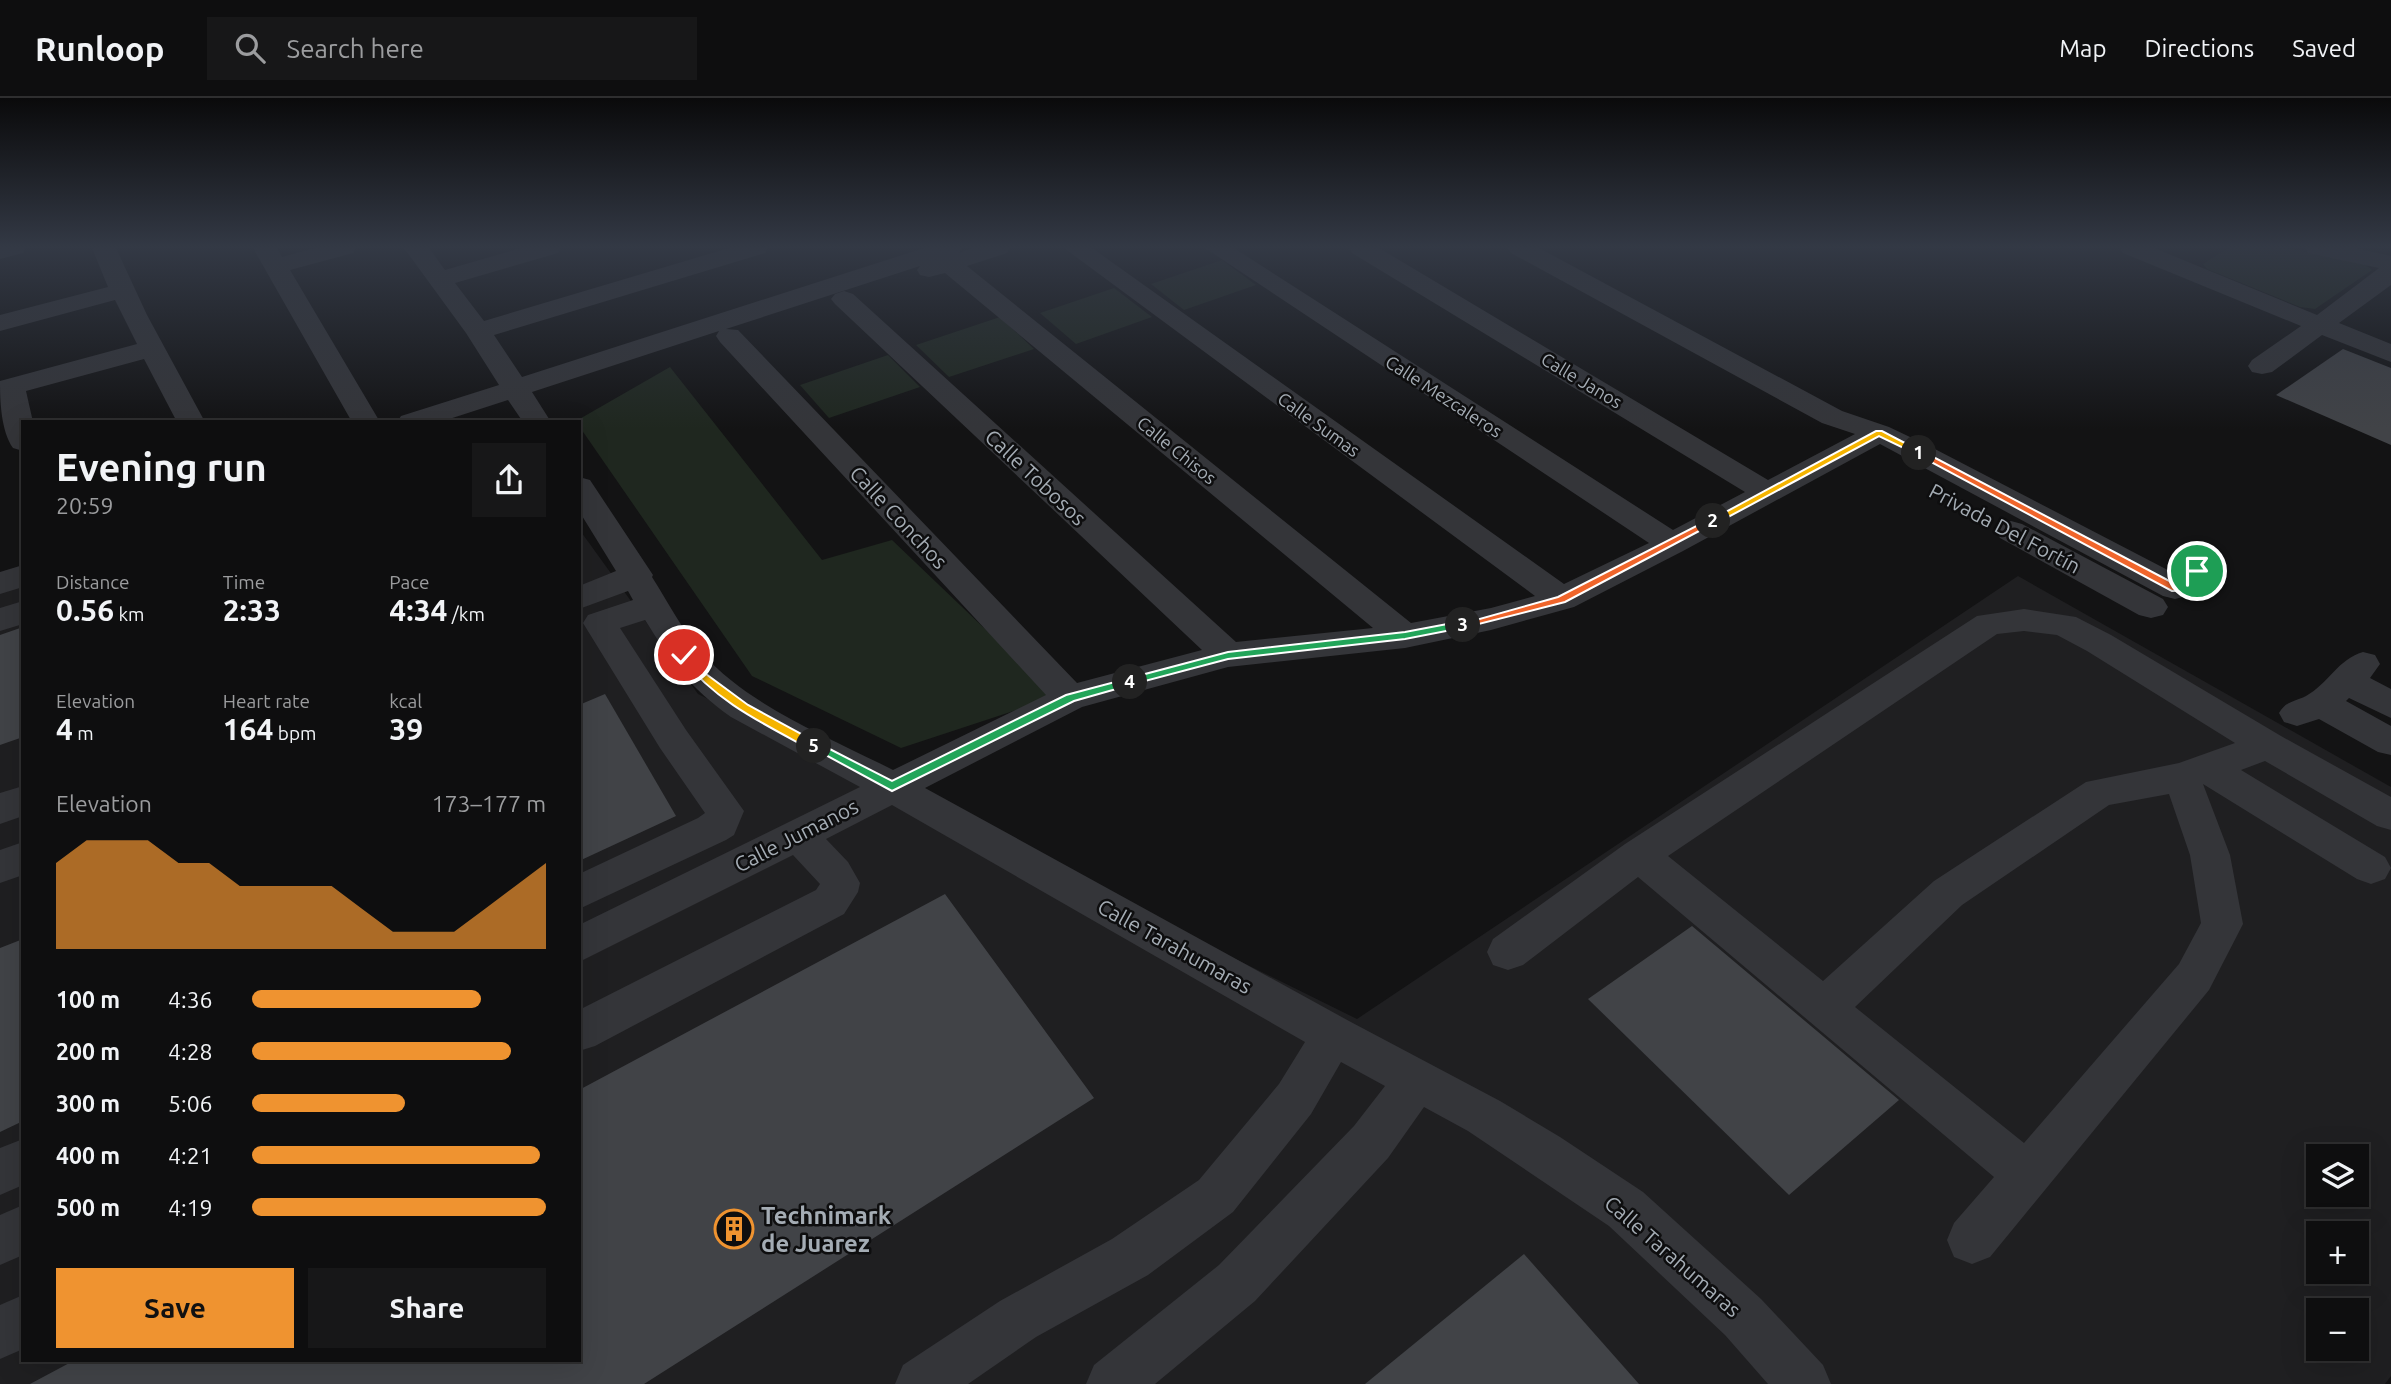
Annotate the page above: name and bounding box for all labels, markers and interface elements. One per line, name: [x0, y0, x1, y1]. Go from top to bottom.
search box: [207, 17, 697, 80]
icon: search: [231, 29, 269, 67]
text: Runloop: [35, 30, 165, 67]
text: Search here: [287, 34, 424, 63]
text: Map: [2059, 35, 2106, 62]
text: Directions: [2144, 35, 2254, 62]
text: Saved: [2292, 35, 2356, 62]
street label: Calle Janos: [1538, 348, 1626, 412]
street label: Calle Mezcaleros: [1382, 351, 1506, 441]
street label: Calle Sumas: [1274, 388, 1364, 460]
street label: Calle Chisos: [1134, 412, 1221, 488]
street label: Calle Tobosos: [981, 424, 1091, 530]
pin: 1: [1902, 436, 1937, 470]
text: 1: [1913, 441, 1924, 463]
button: share: [472, 443, 546, 517]
text: Evening run: [56, 446, 267, 488]
street label: Calle Conchos: [845, 461, 953, 573]
street label: Privada Del Fortín: [1925, 478, 2085, 578]
text: 20:59: [56, 493, 114, 518]
pin: 2: [1696, 504, 1730, 538]
text: 2: [1707, 509, 1718, 531]
pin: [2167, 541, 2227, 601]
icon: arrive: [2178, 552, 2216, 590]
text: Distance: [56, 571, 130, 593]
text: Time: [223, 571, 265, 593]
text: Pace: [389, 571, 430, 593]
text: 0.56: [56, 593, 114, 627]
text: 2:33: [223, 593, 281, 627]
text: 4:34: [389, 593, 447, 627]
text: km: [114, 603, 144, 625]
text: /km: [447, 603, 485, 625]
pin: 3: [1446, 608, 1480, 642]
text: 3: [1457, 613, 1468, 635]
pin: [654, 625, 714, 685]
icon: check: [665, 636, 703, 674]
pin: 4: [1112, 664, 1148, 700]
text: 4: [1124, 670, 1135, 692]
text: Elevation: [56, 690, 135, 712]
text: Heart rate: [223, 690, 310, 712]
text: kcal: [389, 690, 422, 712]
text: 4: [56, 712, 73, 746]
text: 164: [223, 712, 273, 746]
text: 39: [389, 712, 423, 746]
text: m: [73, 722, 94, 744]
text: bpm: [273, 722, 316, 744]
pin: 5: [796, 728, 832, 764]
text: 5: [808, 734, 819, 756]
text: Elevation: [56, 791, 152, 816]
text: 173–177 m: [432, 791, 546, 816]
street label: Calle Jumanos: [730, 793, 862, 877]
street label: Calle Tarahumaras: [1094, 894, 1256, 998]
text: 100 m: [56, 987, 120, 1012]
text: 4:36: [168, 987, 213, 1012]
text: 200 m: [56, 1039, 120, 1064]
text: 4:28: [168, 1039, 213, 1064]
text: 300 m: [56, 1091, 120, 1116]
text: 5:06: [168, 1091, 213, 1116]
text: 400 m: [56, 1143, 120, 1168]
text: 4:21: [168, 1143, 213, 1168]
map controls: [2306, 1144, 2369, 1361]
button: layers: [2306, 1144, 2369, 1207]
street label: Calle Tarahumaras: [1600, 1190, 1746, 1322]
text: 500 m: [56, 1195, 120, 1220]
text: 4:19: [168, 1195, 213, 1220]
place label: Technimark de Juarez: [761, 1202, 892, 1257]
building icon: Technimark de Juarez: [713, 1208, 755, 1250]
button: +: [2306, 1221, 2369, 1284]
button: Save: [56, 1268, 294, 1348]
button: Share: [308, 1268, 546, 1348]
button: −: [2306, 1298, 2369, 1361]

